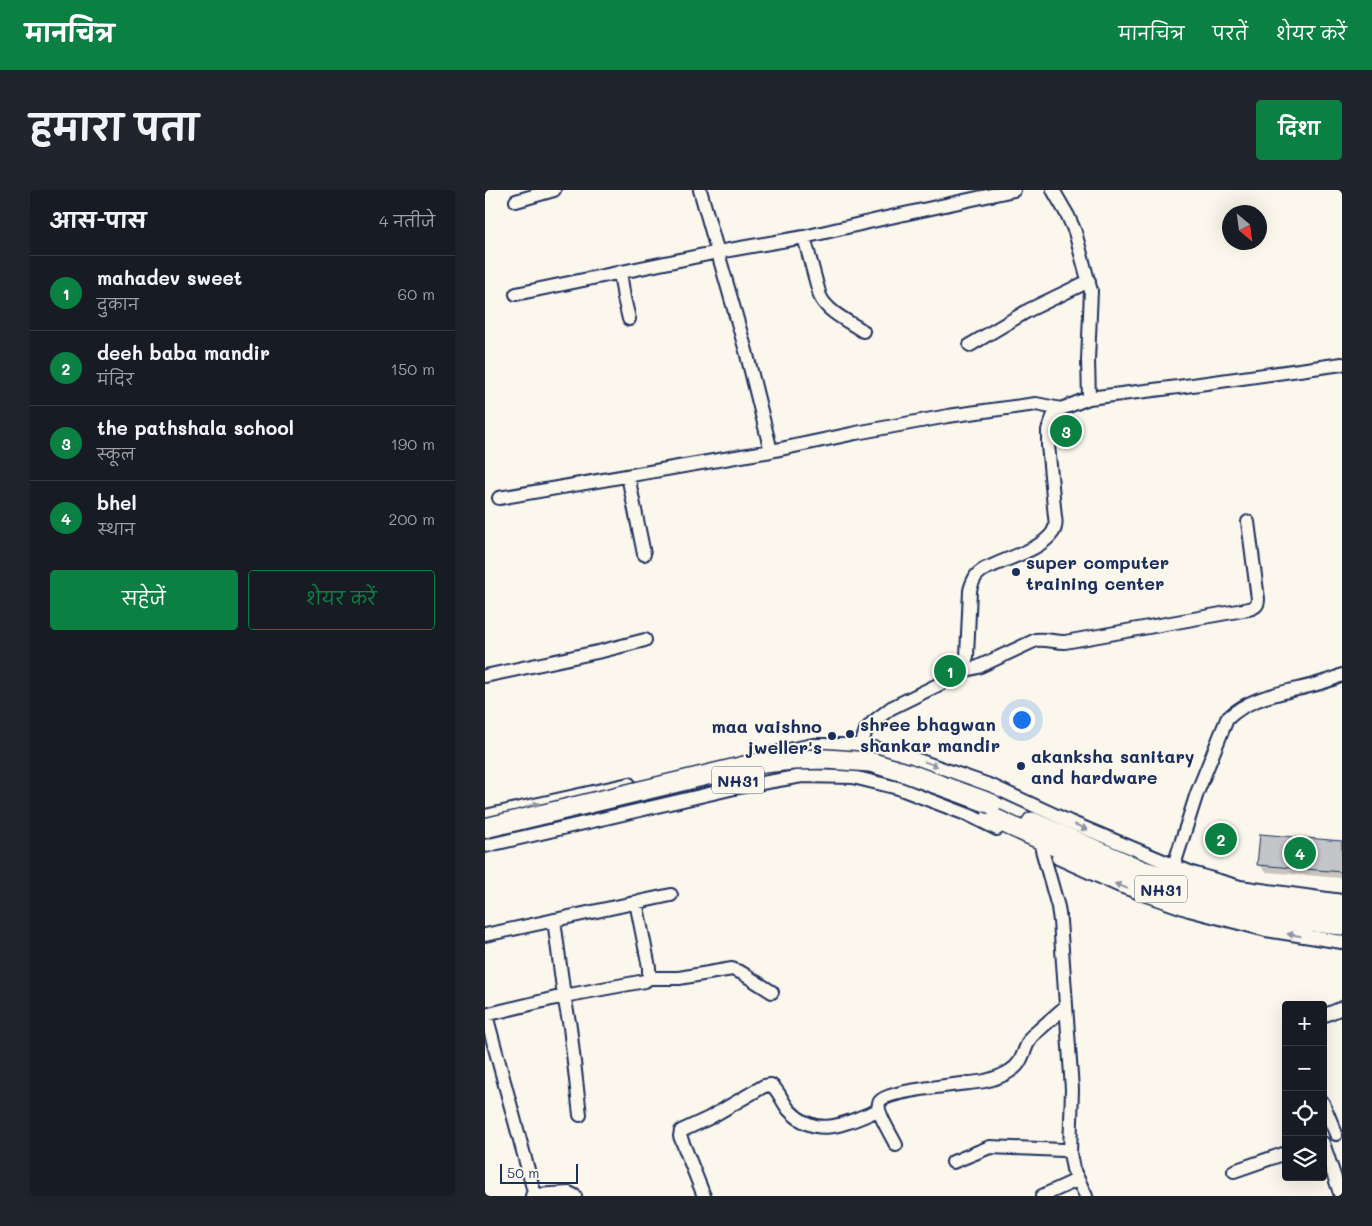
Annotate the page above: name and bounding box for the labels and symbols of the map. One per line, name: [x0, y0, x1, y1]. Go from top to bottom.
north arrow: [1222, 205, 1267, 250]
pin: 3: [1050, 412, 1082, 450]
place label: super computer training center: [1026, 550, 1169, 595]
marker: super computer training center: [1010, 566, 1022, 578]
pin: 1: [934, 652, 966, 690]
your location: [1009, 707, 1035, 733]
place label: shree bhagwan shankar mandir: [860, 712, 1000, 757]
place label: maa vaishno jweller's: [711, 714, 822, 759]
marker: shree bhagwan shankar mandir: [844, 728, 856, 740]
marker: maa vaishno jweller's: [826, 730, 838, 742]
place label: akanksha sanitary and hardware: [1031, 744, 1195, 789]
one-way arrow: [924, 760, 939, 768]
marker: akanksha sanitary and hardware: [1015, 760, 1027, 772]
road number: NH31: [712, 766, 764, 794]
one-way arrow: [525, 801, 540, 809]
pin: 2: [1205, 820, 1237, 858]
one-way arrow: [1074, 823, 1088, 831]
pin: 4: [1284, 834, 1316, 872]
road number: NH31: [1135, 876, 1187, 902]
one-way arrow: [1113, 882, 1128, 890]
one-way arrow: [1285, 931, 1301, 939]
scale bar: [500, 1161, 577, 1184]

